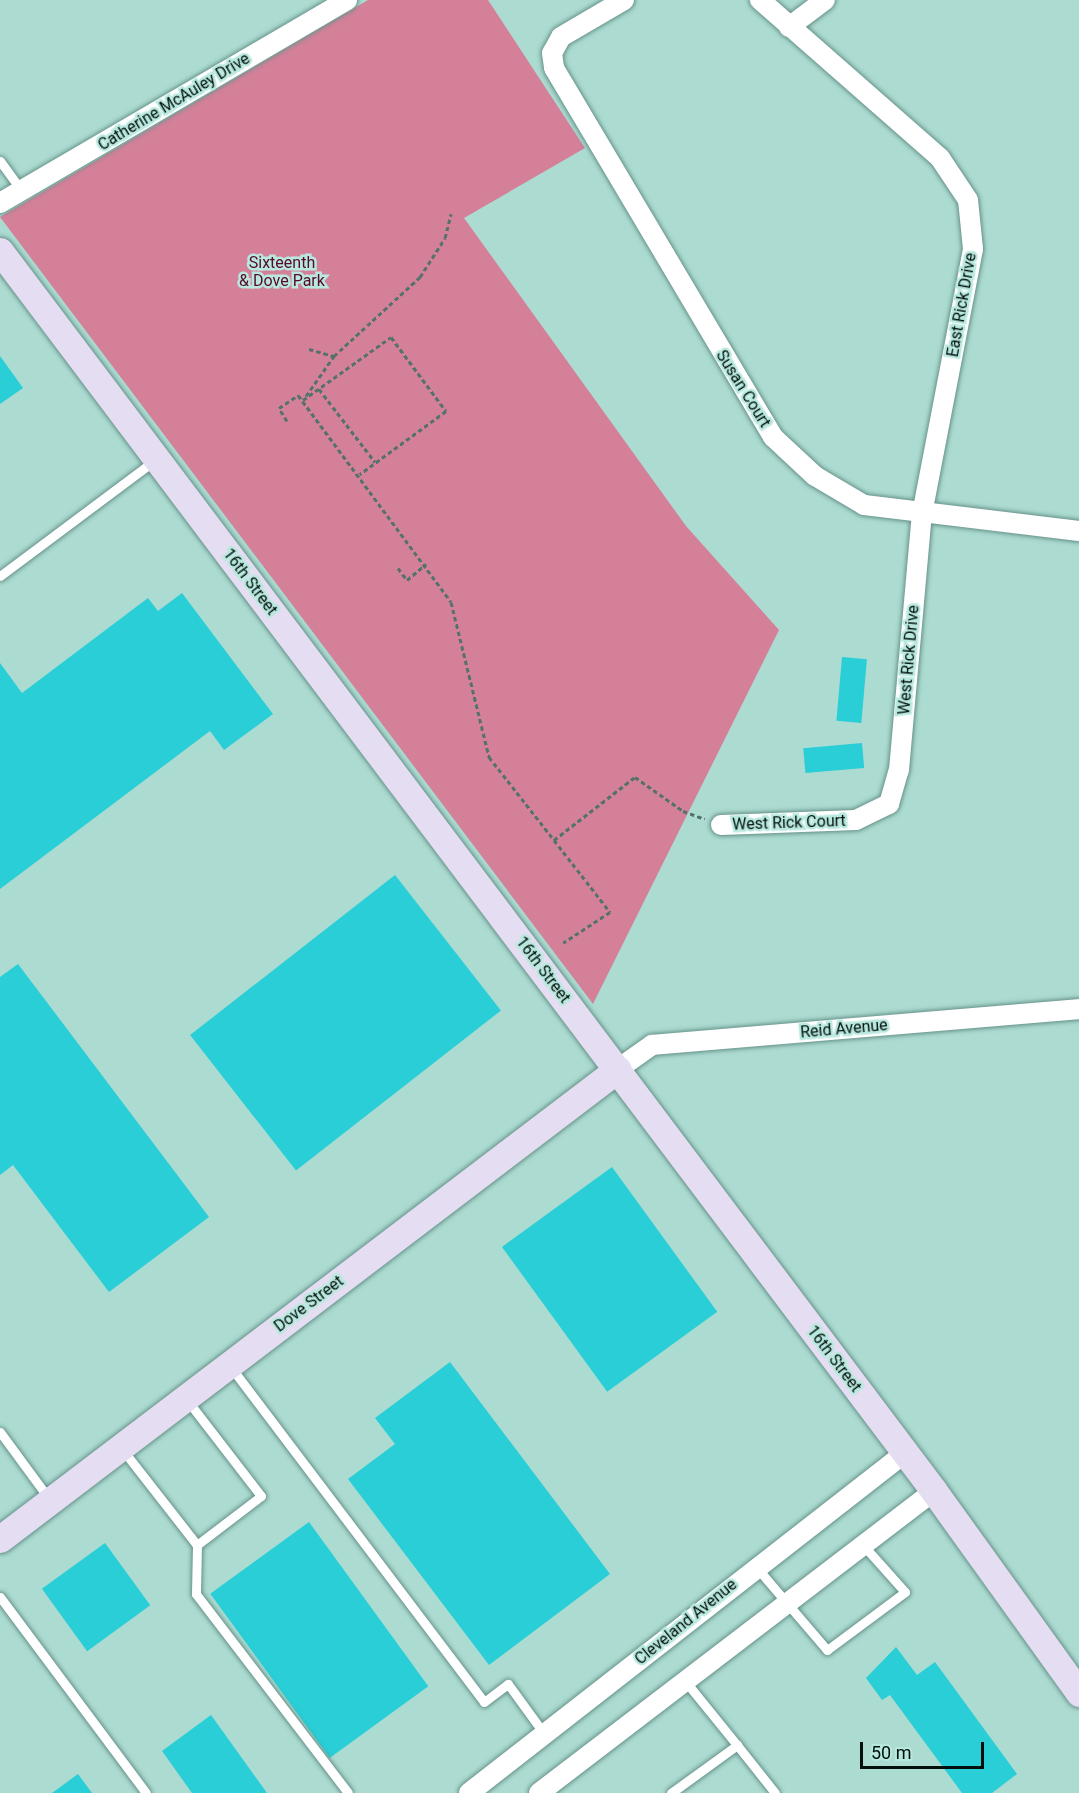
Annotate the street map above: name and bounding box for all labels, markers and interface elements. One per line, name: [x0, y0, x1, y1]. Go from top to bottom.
street label: Catherine McAuley Drive: [95, 49, 253, 155]
street label: East Rick Drive: [943, 251, 981, 359]
park label: Sixteenth & Dove Park: [239, 253, 325, 291]
street label: Susan Court: [712, 347, 774, 431]
street label: 16th Street: [219, 545, 281, 619]
street label: West Rick Drive: [895, 604, 923, 716]
street label: West Rick Court: [732, 811, 846, 835]
street label: 16th Street: [512, 933, 574, 1007]
street label: Reid Avenue: [800, 1016, 888, 1042]
street label: Dove Street: [271, 1272, 347, 1336]
street label: 16th Street: [803, 1322, 865, 1396]
street label: Cleveland Avenue: [631, 1575, 741, 1669]
scale bar: [863, 1730, 988, 1768]
text: 50 m: [871, 1742, 911, 1763]

